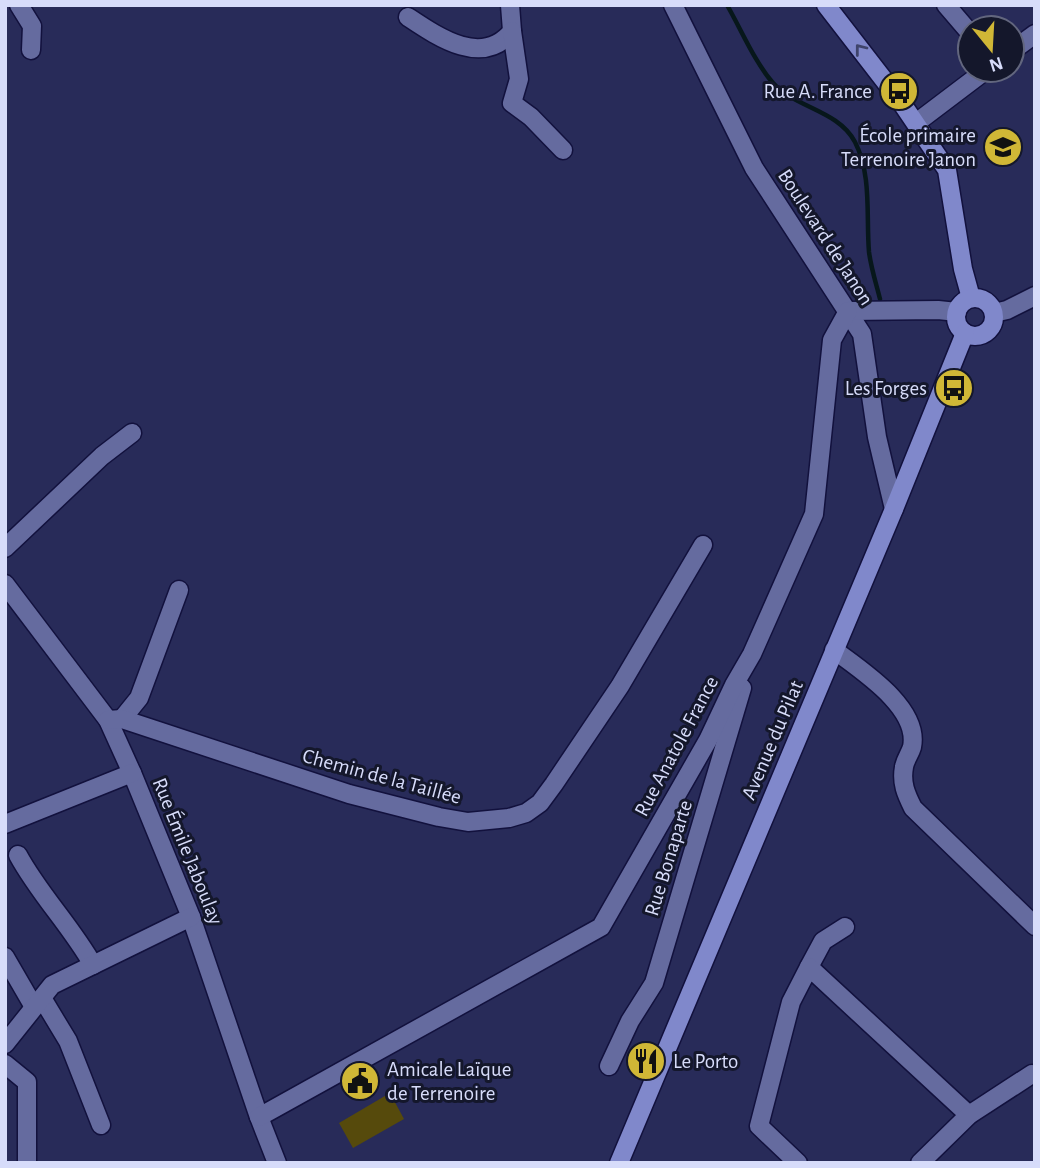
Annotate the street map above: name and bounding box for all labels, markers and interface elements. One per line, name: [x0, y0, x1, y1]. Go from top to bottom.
north arrow: [956, 14, 1026, 84]
one-way arrow: [856, 44, 869, 57]
text: N: [987, 53, 1005, 75]
bus stop icon: Rue A. France: [878, 70, 920, 112]
place label: Rue A. France: [764, 81, 872, 102]
place label: École primaire Terrenoire Janon: [841, 123, 976, 170]
school or university icon: École primaire Terrenoire Janon: [982, 126, 1024, 168]
street label: Boulevard de Janon: [774, 166, 877, 309]
bus stop icon: Les Forges: [933, 367, 975, 409]
place label: Les Forges: [845, 378, 927, 399]
street label: Rue Anatole France: [631, 673, 722, 820]
street label: Avenue du Pilat: [738, 677, 807, 803]
street label: Chemin de la Taillée: [300, 745, 464, 808]
street label: Rue Émile Jaboulay: [149, 774, 228, 928]
street label: Rue Bonaparte: [641, 798, 696, 919]
restaurant icon: Le Porto: [625, 1040, 667, 1082]
place label: Le Porto: [673, 1051, 738, 1072]
place label: Amicale Laïque de Terrenoire: [387, 1059, 511, 1104]
public building icon: Amicale Laïque de Terrenoire: [339, 1060, 381, 1102]

